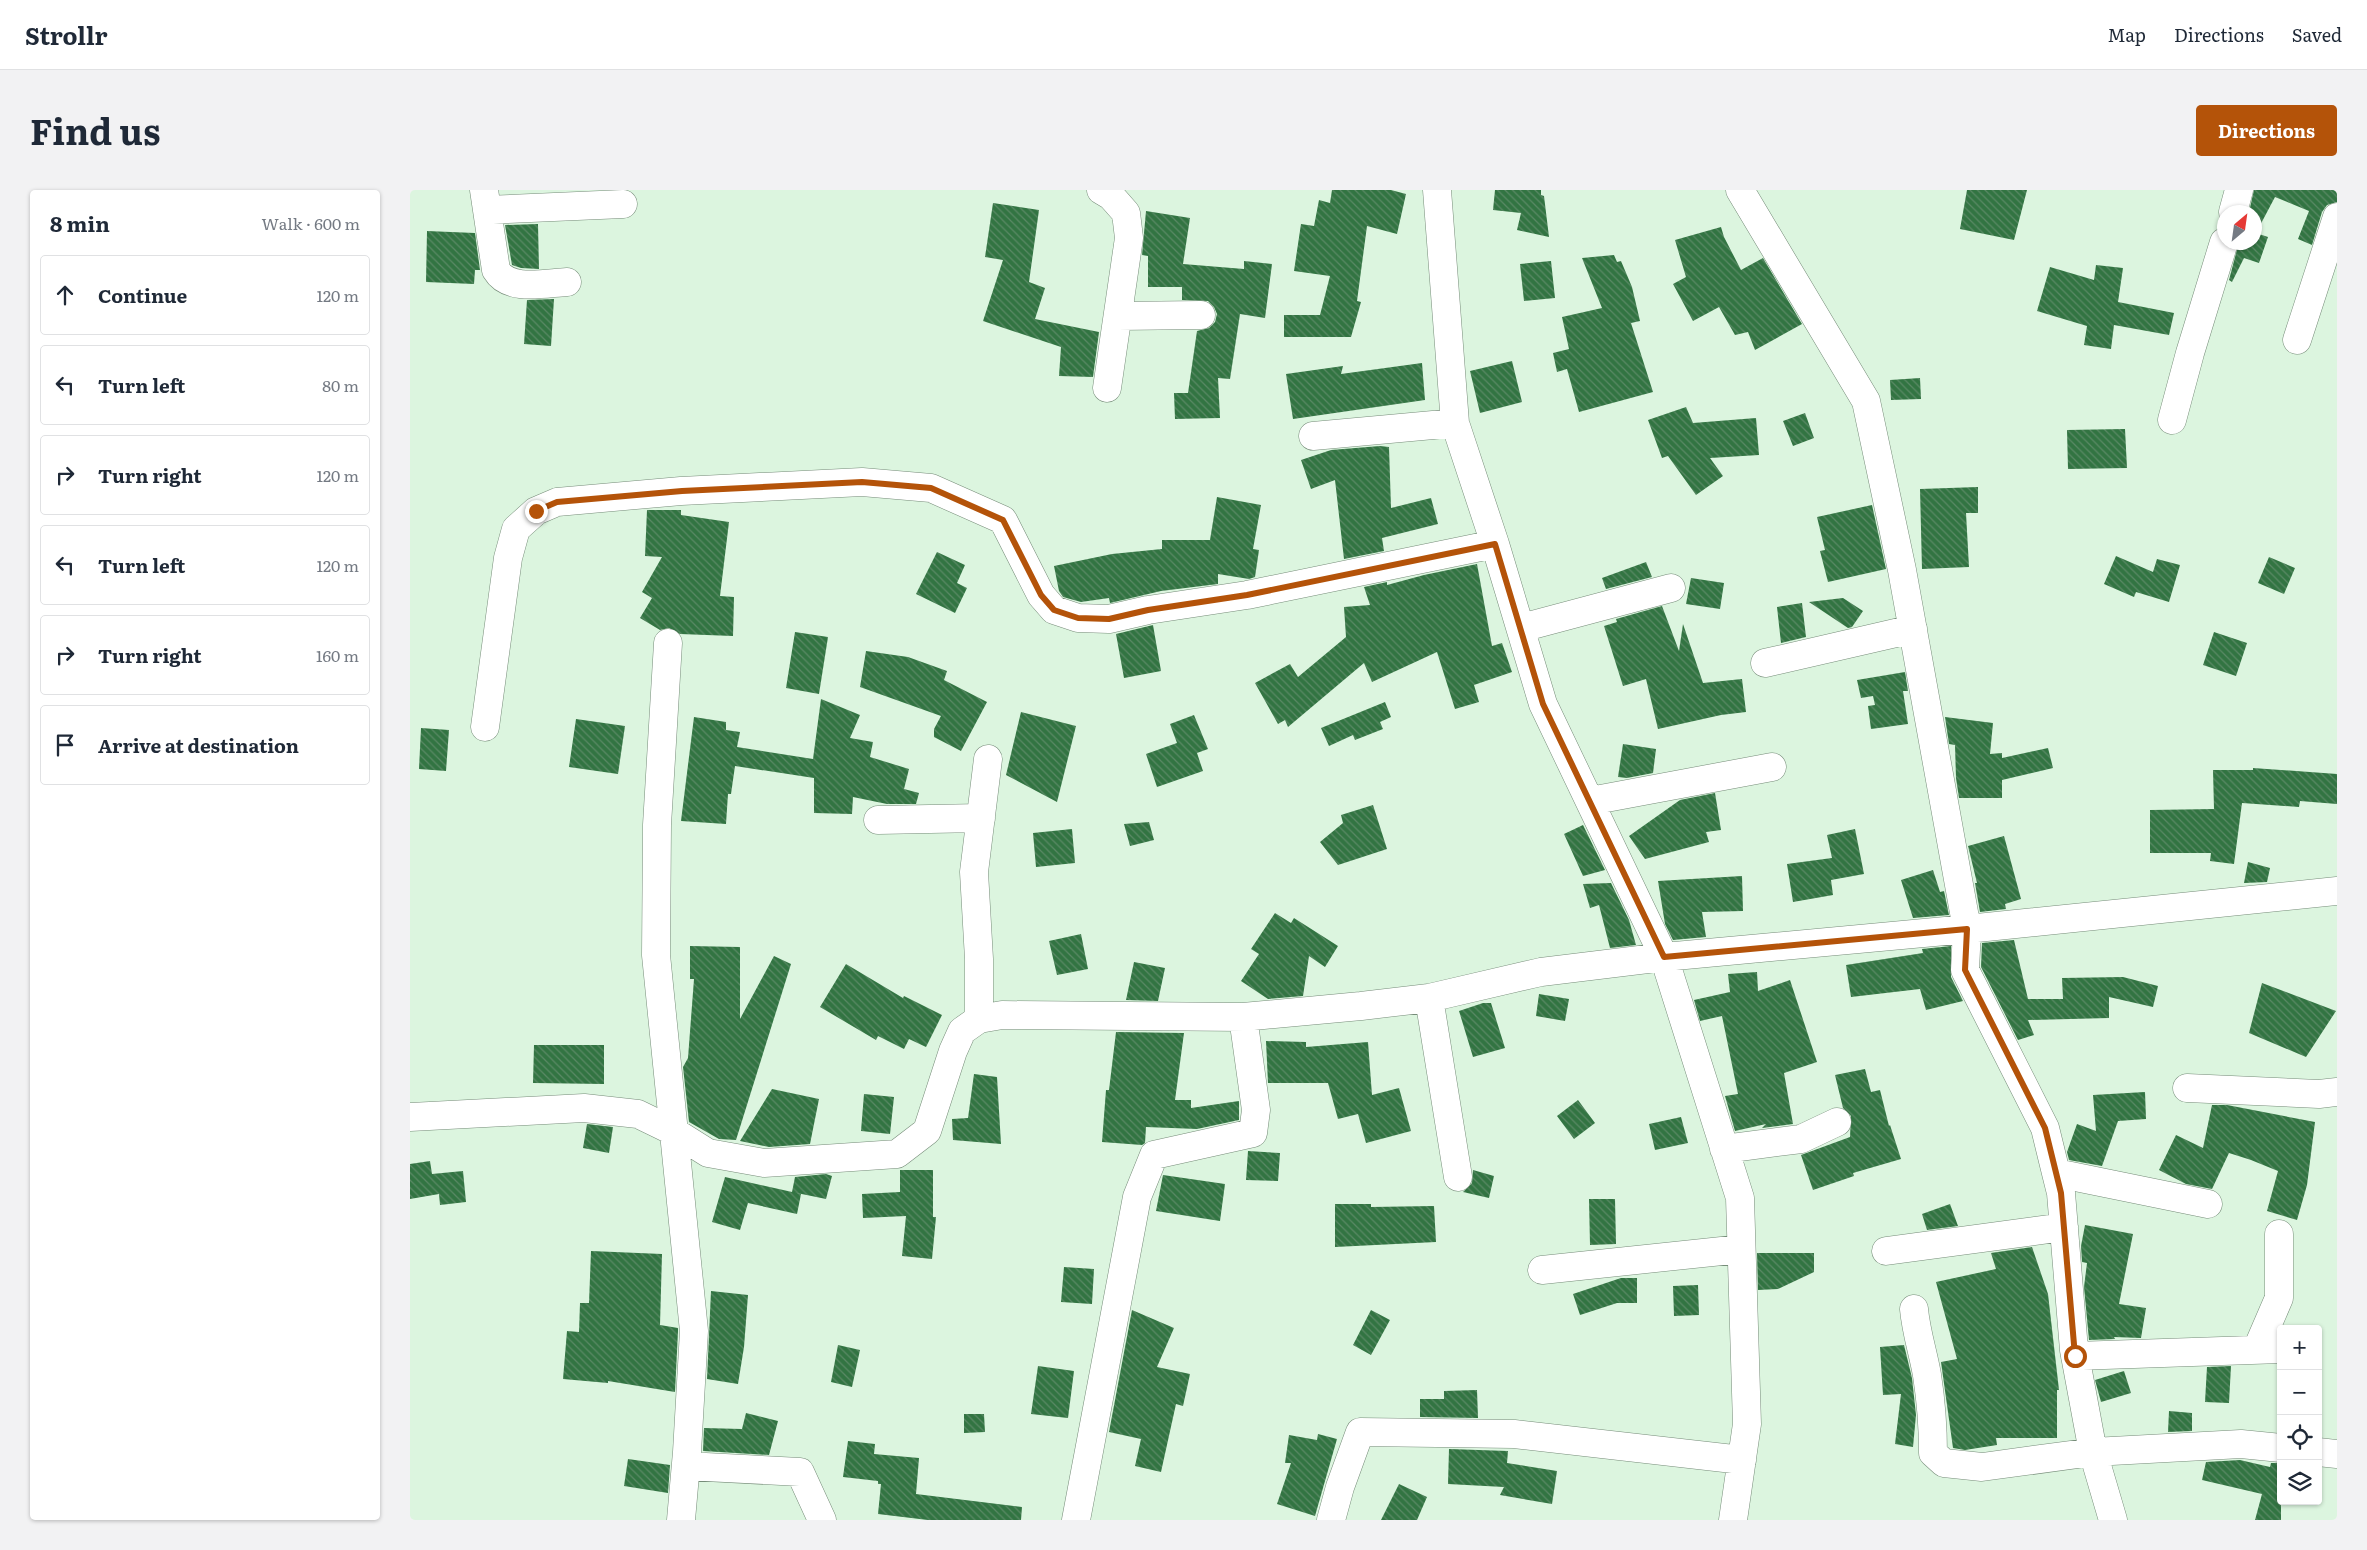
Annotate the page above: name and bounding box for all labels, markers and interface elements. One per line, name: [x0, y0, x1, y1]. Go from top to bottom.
text: Strollr: [25, 17, 108, 52]
text: Map: [2108, 21, 2146, 48]
text: Directions: [2174, 21, 2264, 48]
text: Saved: [2292, 21, 2342, 48]
text: Find us: [30, 104, 160, 156]
button: Directions: [2196, 105, 2337, 156]
north arrow: [2217, 205, 2262, 250]
text: 8 min: [50, 207, 110, 238]
text: Walk · 600 m: [262, 211, 360, 235]
icon: ahead: [51, 281, 79, 309]
text: Continue: [98, 281, 187, 309]
text: 120 m: [316, 283, 359, 307]
icon: left: [51, 371, 79, 399]
text: Turn left: [98, 371, 185, 399]
text: 80 m: [322, 373, 359, 397]
icon: right: [51, 461, 79, 489]
text: Turn right: [98, 461, 202, 489]
text: 120 m: [316, 463, 359, 487]
route end: [525, 500, 548, 523]
icon: left: [51, 551, 79, 579]
text: Turn left: [98, 551, 185, 579]
text: 120 m: [316, 553, 359, 577]
icon: right: [51, 641, 79, 669]
text: Turn right: [98, 641, 202, 669]
text: 160 m: [316, 643, 359, 667]
icon: arrive: [51, 731, 79, 759]
text: Arrive at destination: [98, 731, 299, 759]
map controls: [2277, 1325, 2322, 1505]
button: +: [2277, 1325, 2322, 1370]
route start: [2064, 1345, 2087, 1368]
button: −: [2277, 1370, 2322, 1415]
button: locate: [2277, 1415, 2322, 1460]
button: layers: [2277, 1460, 2322, 1505]

